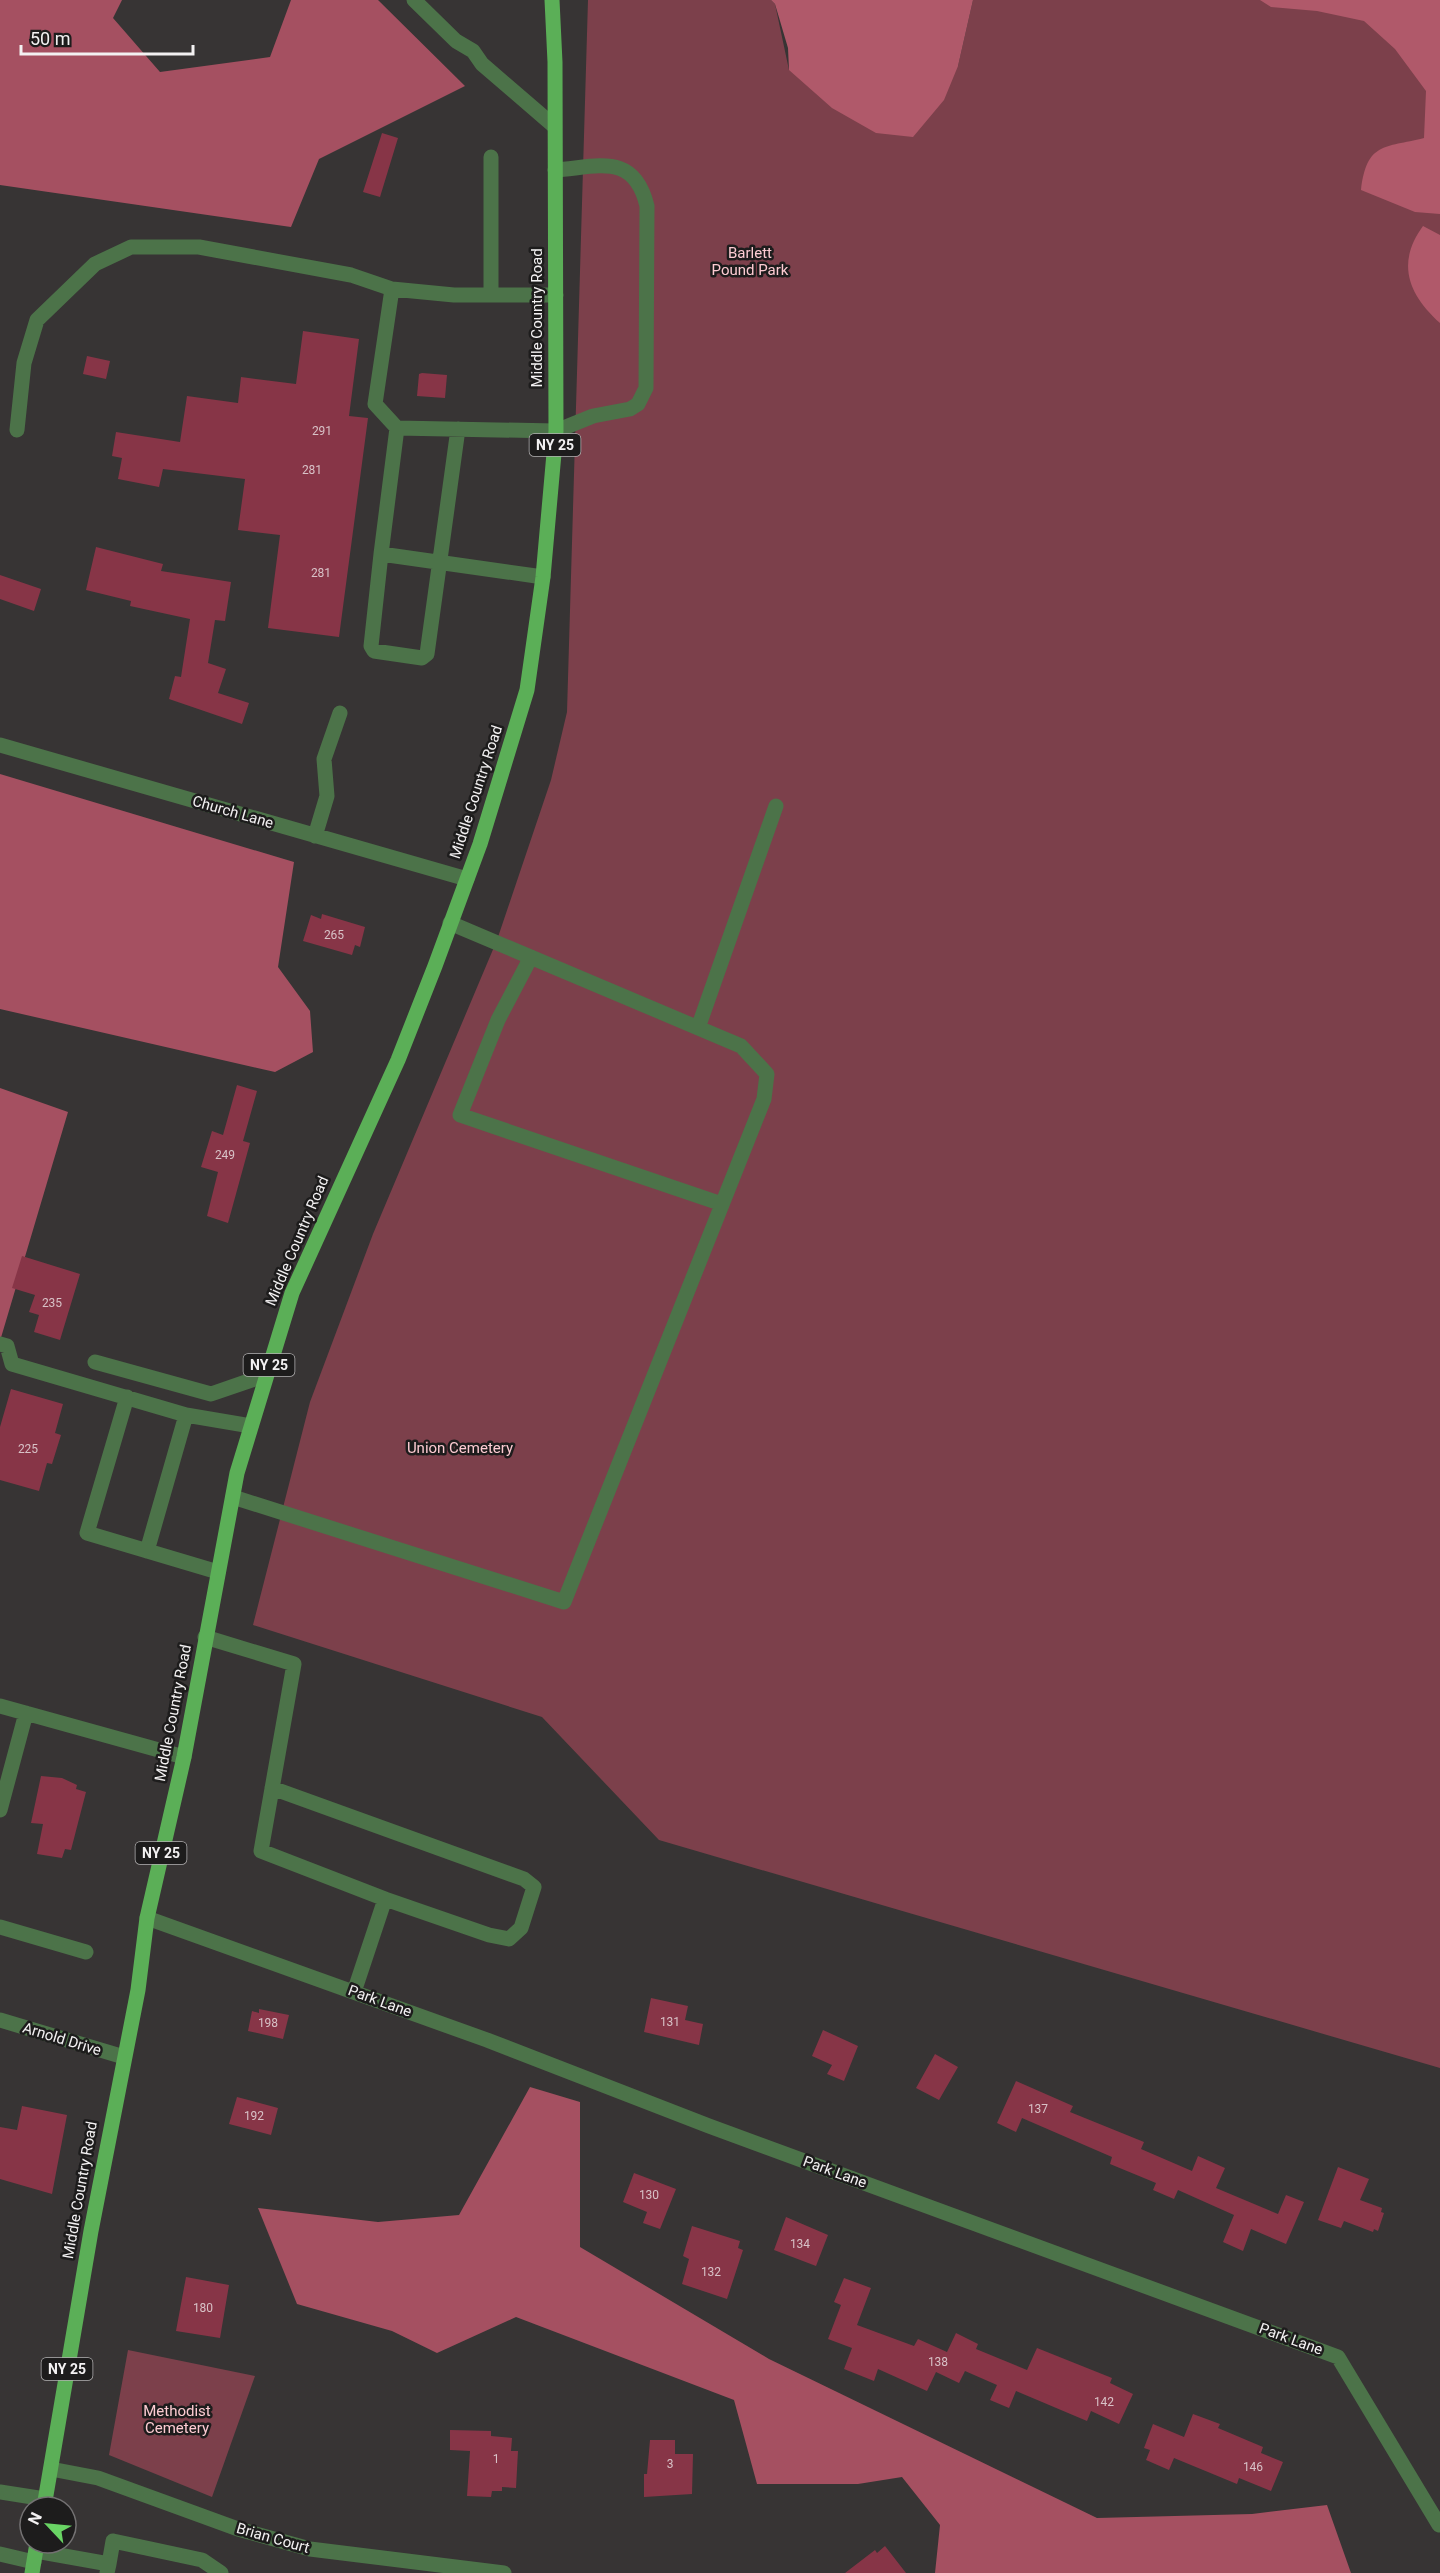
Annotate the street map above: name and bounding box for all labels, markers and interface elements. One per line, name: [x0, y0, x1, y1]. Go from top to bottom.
scale bar: [21, 18, 194, 56]
text: 50 m: [30, 28, 70, 49]
park label: Barlett Pound Park: [712, 244, 789, 279]
street label: Middle Country Road: [528, 248, 546, 388]
house number: 291: [312, 424, 332, 438]
road number: NY 25: [530, 434, 580, 456]
house number: 281: [302, 463, 322, 477]
house number: 281: [311, 566, 331, 580]
street label: Middle Country Road: [446, 723, 506, 861]
street label: Church Lane: [190, 792, 276, 832]
house number: 265: [324, 928, 344, 942]
house number: 249: [215, 1148, 235, 1162]
street label: Middle Country Road: [262, 1173, 332, 1309]
house number: 235: [42, 1296, 62, 1310]
road number: NY 25: [244, 1354, 294, 1376]
park label: Union Cemetery: [407, 1439, 513, 1457]
house number: 225: [18, 1442, 38, 1456]
street label: Middle Country Road: [151, 1643, 195, 1783]
road number: NY 25: [136, 1842, 186, 1864]
street label: Park Lane: [346, 1981, 414, 2021]
house number: 131: [660, 2015, 680, 2029]
house number: 198: [258, 2016, 278, 2030]
street label: Arnold Drive: [21, 2019, 104, 2059]
house number: 137: [1028, 2102, 1048, 2116]
house number: 192: [244, 2109, 264, 2123]
street label: Middle Country Road: [59, 2120, 101, 2260]
street label: Park Lane: [801, 2152, 869, 2192]
house number: 130: [639, 2188, 659, 2202]
house number: 134: [790, 2237, 810, 2251]
house number: 132: [701, 2265, 721, 2279]
house number: 180: [193, 2301, 213, 2315]
street label: Park Lane: [1257, 2319, 1325, 2359]
house number: 138: [928, 2355, 948, 2369]
road number: NY 25: [42, 2358, 92, 2380]
house number: 142: [1094, 2395, 1114, 2409]
park label: Methodist Cemetery: [143, 2402, 211, 2437]
house number: 1: [493, 2452, 499, 2466]
house number: 3: [667, 2457, 673, 2471]
house number: 146: [1243, 2460, 1263, 2474]
north arrow: [18, 2495, 78, 2555]
text: N: [24, 2509, 46, 2528]
street label: Brian Court: [234, 2519, 312, 2557]

